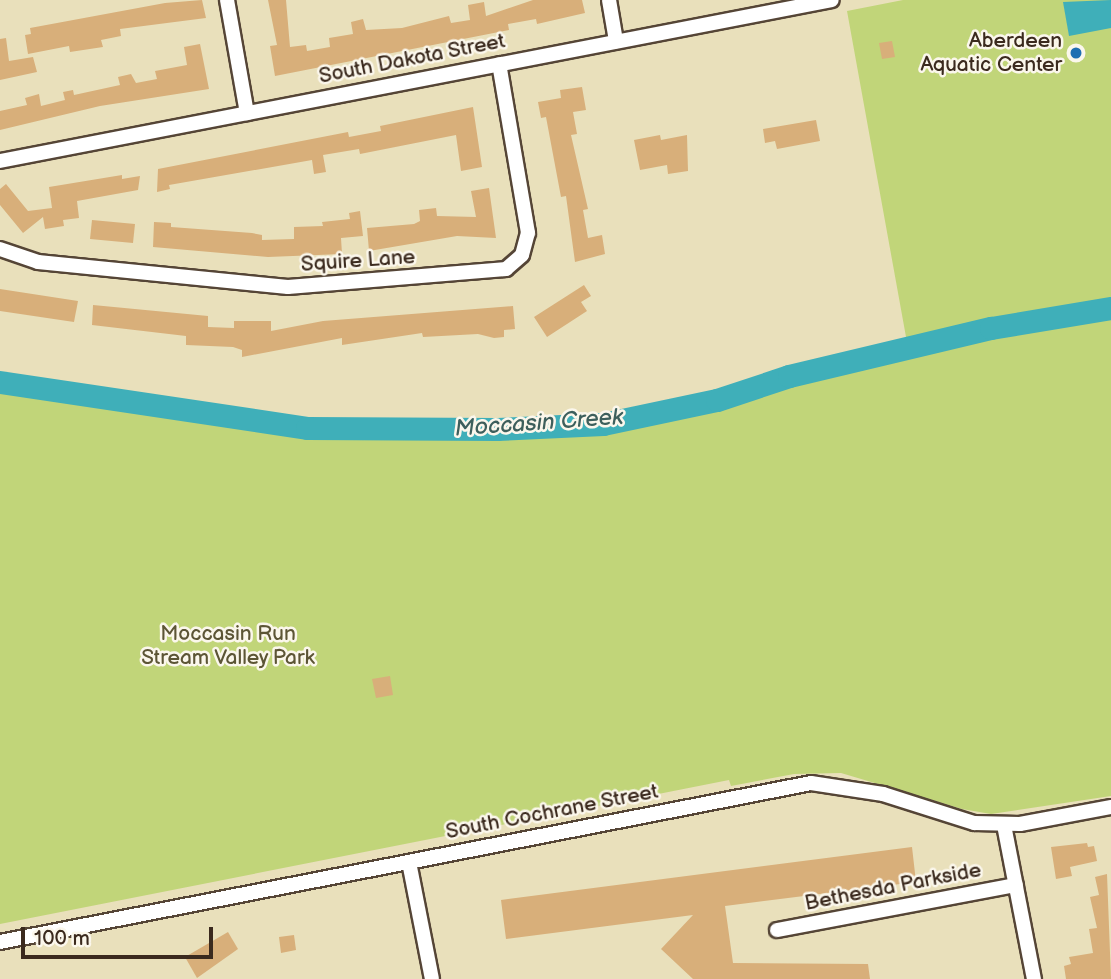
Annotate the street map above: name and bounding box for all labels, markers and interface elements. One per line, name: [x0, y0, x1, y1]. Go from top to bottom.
place label: Aberdeen Aquatic Center: [920, 28, 1062, 78]
street label: South Dakota Street: [317, 29, 507, 89]
marker: Aberdeen Aquatic Center: [1068, 45, 1084, 61]
street label: Squire Lane: [300, 244, 416, 278]
water label: Moccasin Creek: [454, 403, 624, 443]
park label: Moccasin Run Stream Valley Park: [140, 621, 316, 671]
street label: South Cochrane Street: [443, 779, 661, 845]
street label: Bethesda Parkside: [803, 858, 983, 916]
scale bar: [24, 912, 217, 956]
text: 100 m: [34, 926, 90, 951]

